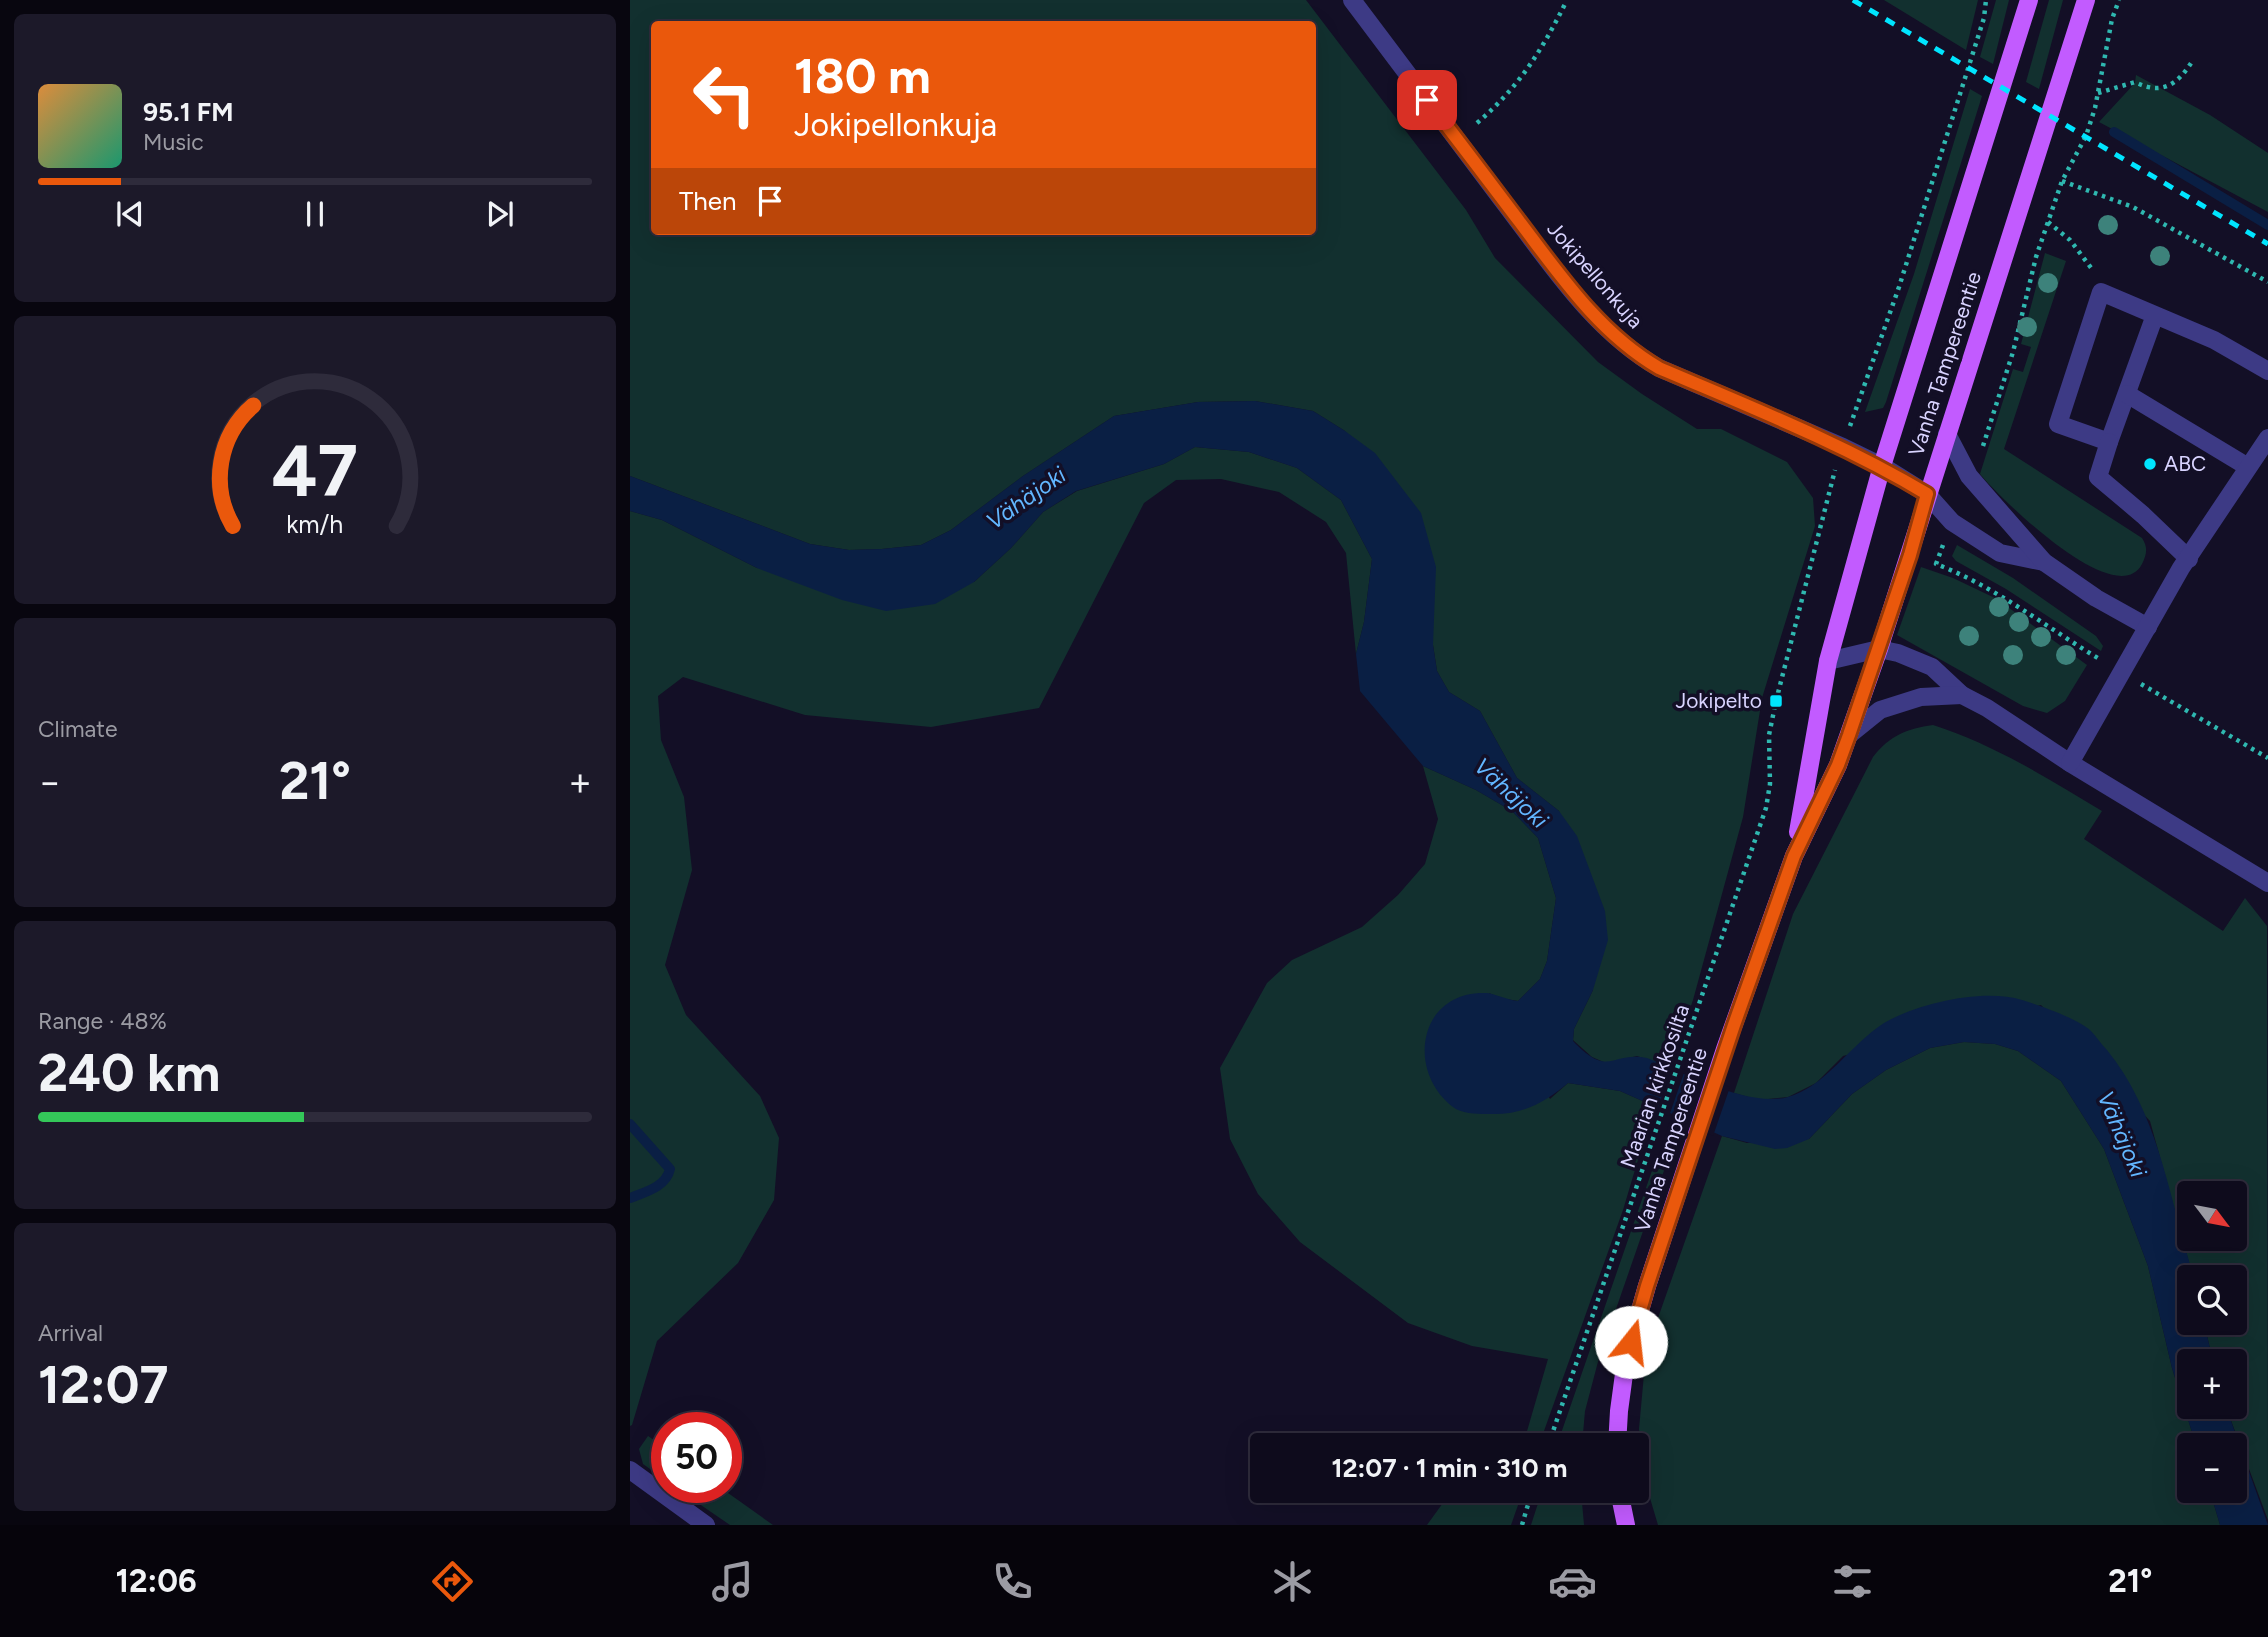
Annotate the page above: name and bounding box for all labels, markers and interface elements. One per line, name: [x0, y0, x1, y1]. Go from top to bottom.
text: 180 m: [794, 46, 931, 105]
icon: left: [679, 49, 770, 140]
pin: [1397, 70, 1457, 130]
icon: arrive: [1408, 81, 1446, 119]
text: 95.1 FM: [143, 96, 233, 128]
text: Jokipellonkuja: [794, 106, 997, 144]
text: Music: [143, 128, 204, 156]
icon: arrive: [751, 182, 789, 220]
text: Then: [679, 185, 737, 217]
icon: previous: [111, 195, 149, 233]
icon: pause: [296, 195, 334, 233]
icon: next: [481, 195, 519, 233]
street label: Jokipellonkuja: [1542, 216, 1649, 333]
street label: Vanha Tampereentie: [1903, 268, 1986, 459]
text: 47: [272, 428, 358, 515]
place label: ABC: [2164, 451, 2206, 476]
marker: ABC: [2142, 456, 2158, 472]
water label: Vähäjoki: [981, 460, 1072, 535]
text: km/h: [286, 509, 344, 539]
place label: Jokipelto: [1675, 688, 1762, 713]
marker: Jokipelto: [1768, 693, 1784, 709]
text: Climate: [38, 715, 117, 743]
text: 21°: [279, 750, 351, 812]
water label: Vähäjoki: [1468, 752, 1554, 835]
text: −: [38, 759, 62, 805]
text: +: [568, 759, 592, 805]
street label: Maarian kirkkosilta: [1615, 1001, 1694, 1171]
text: Range · 48%: [38, 1007, 167, 1035]
text: 240 km: [38, 1042, 220, 1104]
street label: Vanha Tampereentie: [1629, 1044, 1712, 1235]
water label: Vähäjoki: [2091, 1087, 2153, 1182]
north arrow: [2177, 1181, 2247, 1251]
map controls: [2177, 1181, 2247, 1503]
button: search: [2177, 1265, 2247, 1335]
position arrow: [1594, 1305, 1668, 1379]
text: Arrival: [38, 1319, 103, 1347]
button: +: [2177, 1349, 2247, 1419]
text: 12:07: [38, 1354, 168, 1416]
speed limit sign: 50: [651, 1412, 742, 1503]
button: −: [2177, 1433, 2247, 1503]
text: 12:07 · 1 min · 310 m: [1332, 1452, 1567, 1484]
icon: directions: [428, 1557, 477, 1606]
icon: music: [708, 1557, 757, 1606]
icon: phone: [988, 1557, 1037, 1606]
icon: climate: [1268, 1557, 1317, 1606]
icon: car: [1548, 1557, 1597, 1606]
icon: filters: [1828, 1557, 1877, 1606]
text: 12:06: [116, 1562, 197, 1600]
text: 21°: [2108, 1562, 2152, 1600]

